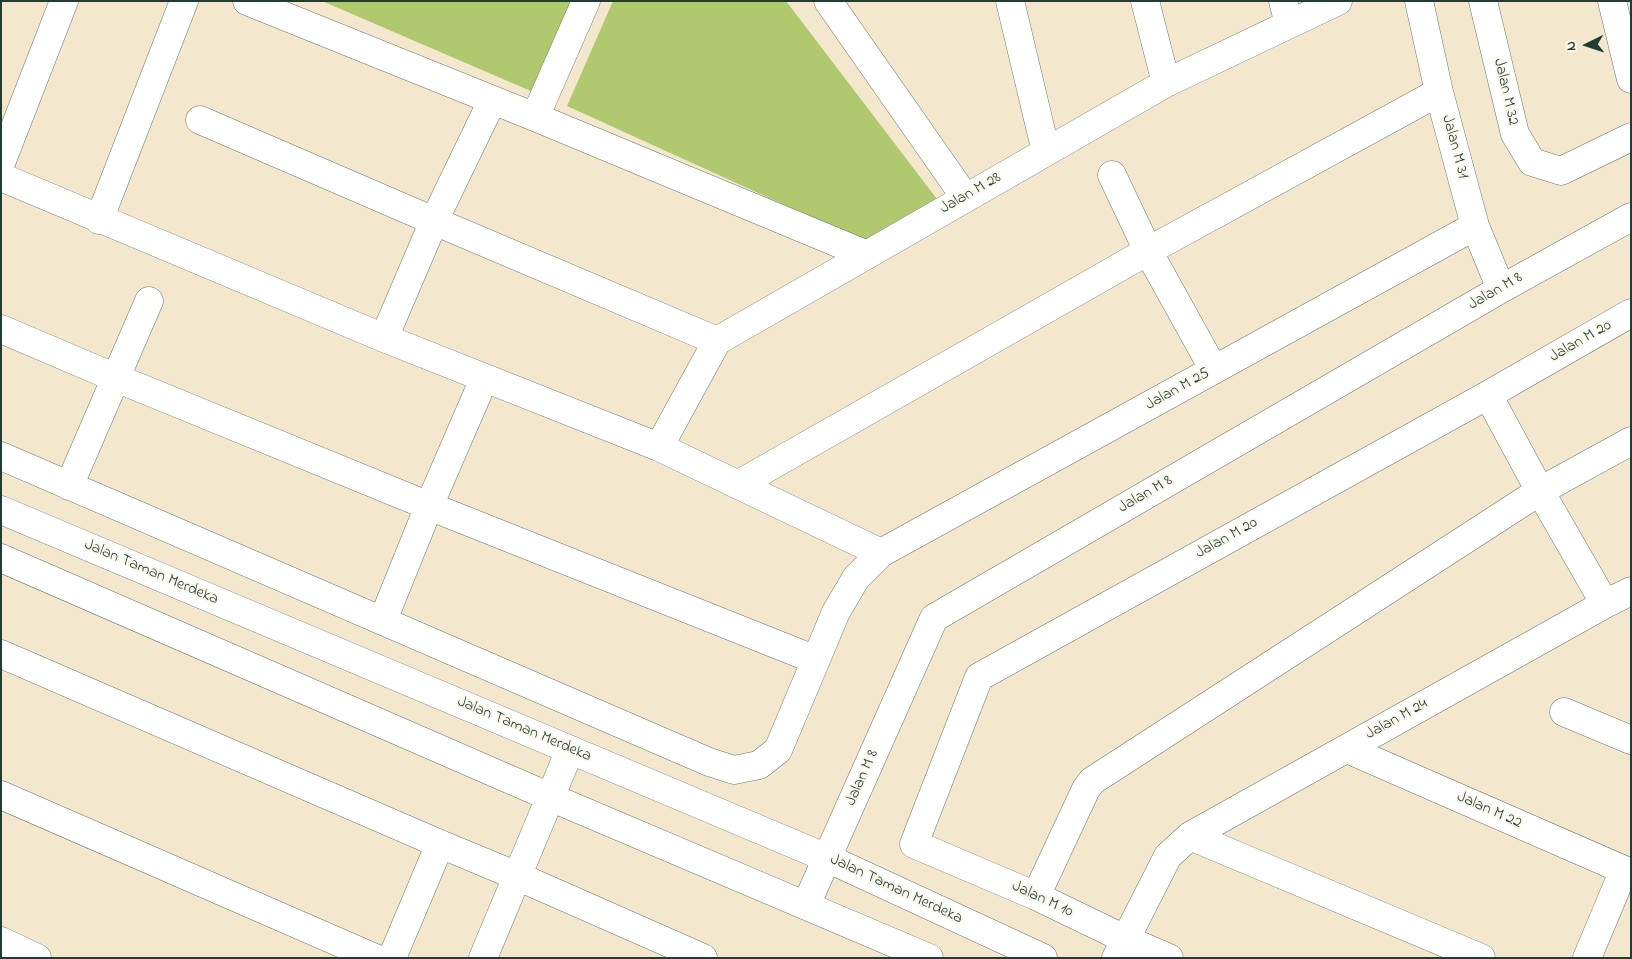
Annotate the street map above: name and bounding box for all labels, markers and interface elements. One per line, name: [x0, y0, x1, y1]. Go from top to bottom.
north arrow: [1562, 20, 1612, 70]
text: N: [1561, 41, 1582, 52]
street label: Jalan M 32: [1488, 57, 1522, 127]
street label: Jalan M 31: [1436, 113, 1472, 181]
street label: Jalan M 28: [937, 169, 1005, 219]
street label: Jalan M 8: [1465, 269, 1527, 315]
street label: Jalan M 20: [1547, 317, 1615, 367]
street label: Jalan M 25: [1143, 365, 1213, 415]
street label: Jalan M 8: [1115, 472, 1177, 518]
street label: Jalan M 20: [1193, 514, 1261, 564]
street label: Jalan Taman Merdeka: [81, 536, 221, 610]
street label: Jalan Taman Merdeka: [454, 693, 594, 767]
street label: Jalan M 24: [1363, 695, 1431, 745]
street label: Jalan M 8: [842, 747, 884, 809]
street label: Jalan M 22: [1453, 788, 1525, 834]
street label: Jalan Taman Merdeka: [827, 851, 965, 929]
street label: Jalan M 10: [1008, 877, 1076, 923]

